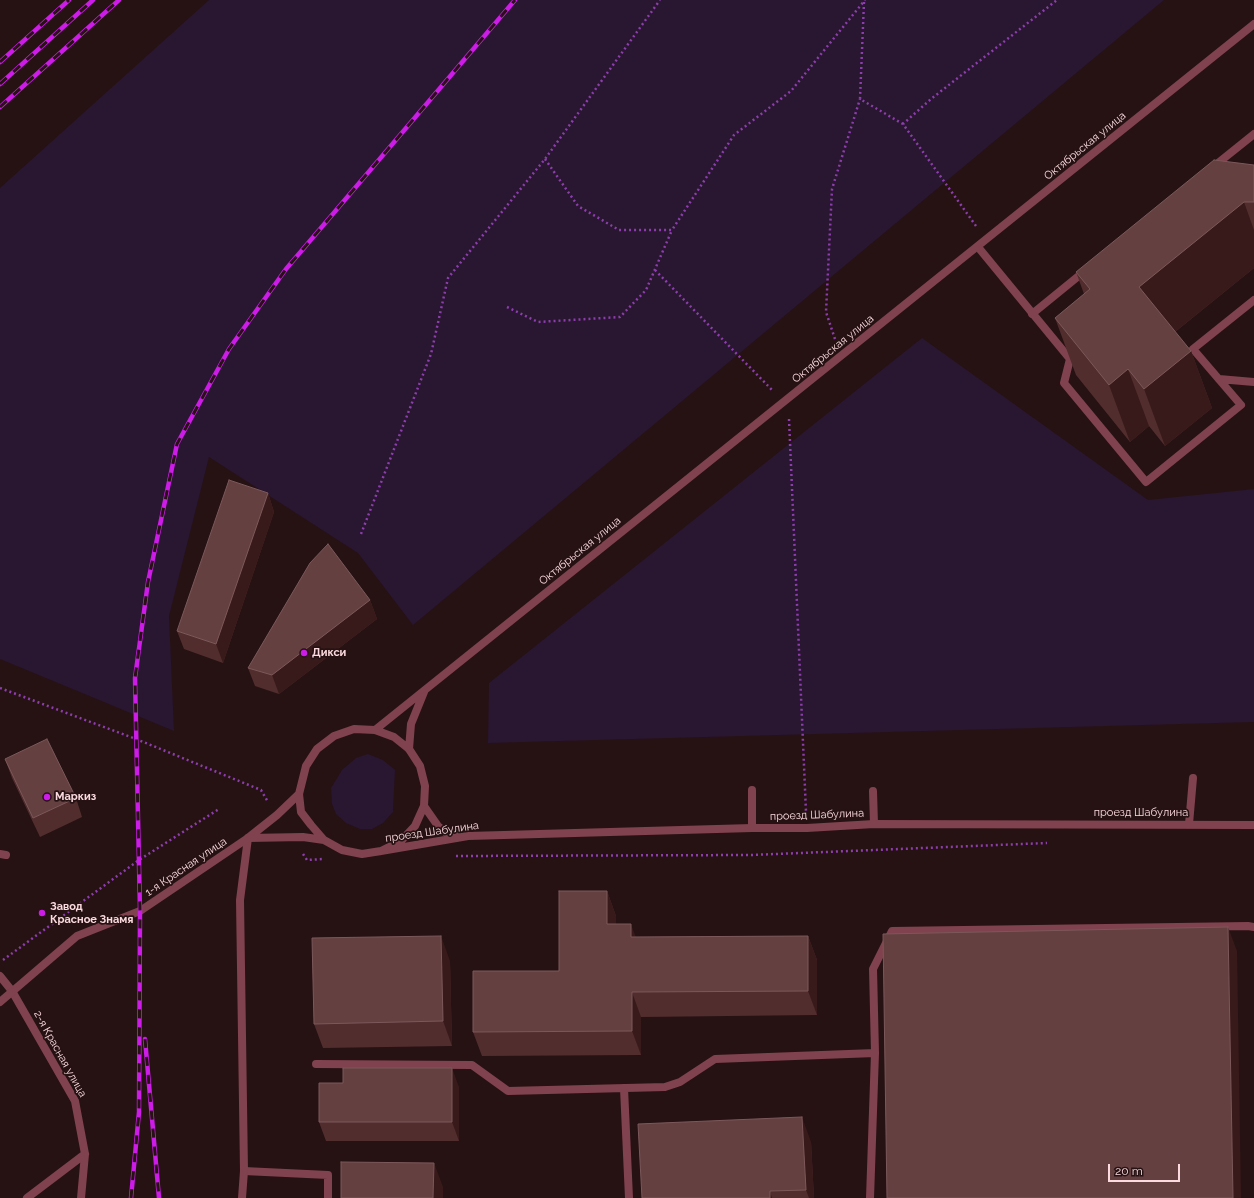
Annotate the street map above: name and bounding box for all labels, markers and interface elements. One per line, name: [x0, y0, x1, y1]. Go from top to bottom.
street label: Октябрьская улица: [1042, 109, 1128, 183]
street label: Октябрьская улица: [790, 312, 876, 386]
street label: Октябрьская улица: [537, 514, 623, 588]
place label: Дикси: [312, 646, 346, 660]
marker: Дикси: [299, 648, 309, 658]
place label: Маркиз: [55, 790, 96, 804]
marker: Маркиз: [42, 792, 52, 802]
street label: проезд Шабулина: [1094, 806, 1188, 820]
street label: проезд Шабулина: [770, 807, 864, 823]
street label: проезд Шабулина: [384, 819, 480, 845]
street label: 1-я Красная улица: [143, 835, 229, 899]
place label: Завод Красное Знамя: [50, 900, 133, 926]
marker: Завод Красное Знамя: [37, 908, 47, 918]
street label: 2-я Красная улица: [31, 1009, 89, 1099]
scale bar: [1110, 1156, 1182, 1182]
text: 20 m: [1115, 1164, 1143, 1178]

